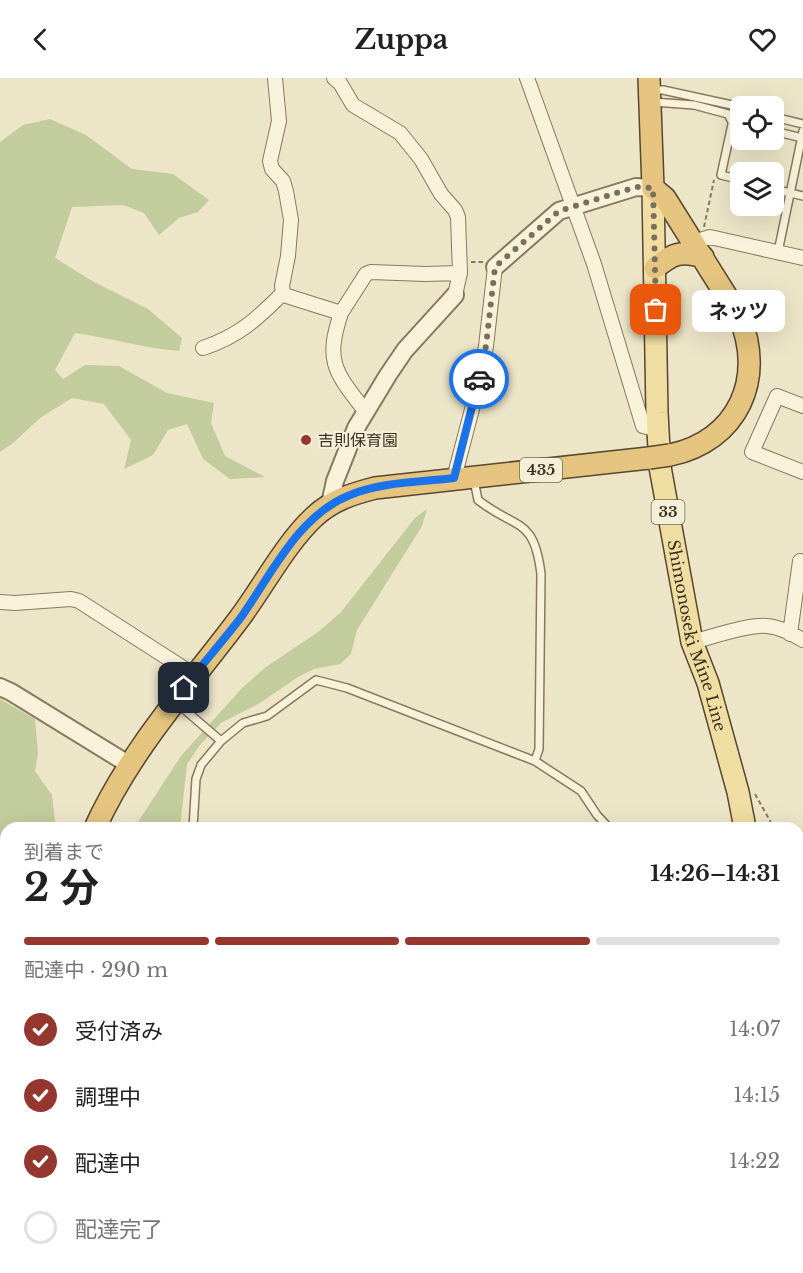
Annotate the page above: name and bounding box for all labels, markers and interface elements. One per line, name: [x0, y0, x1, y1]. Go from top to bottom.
icon: back: [24, 23, 57, 56]
text: Zuppa: [355, 23, 448, 56]
icon: heart: [746, 23, 779, 56]
map controls: [730, 96, 784, 216]
button: locate: [730, 96, 784, 150]
button: layers: [730, 162, 784, 216]
pin: [630, 284, 681, 335]
callout: ネッツ: [692, 289, 785, 331]
icon: bag: [639, 293, 672, 326]
text: ネッツ: [709, 299, 769, 323]
courier: [449, 349, 509, 409]
icon: car: [463, 363, 496, 396]
place label: 吉則保育園: [318, 430, 398, 450]
marker: 吉則保育園: [299, 433, 313, 447]
road number: 435: [520, 458, 562, 482]
road number: 33: [652, 500, 684, 524]
street label: Shimonoseki Mine Line: [664, 538, 731, 734]
pin: [158, 662, 209, 713]
icon: home: [167, 671, 200, 704]
text: 到着まで: [24, 840, 104, 864]
text: 14:26–14:31: [650, 860, 780, 887]
text: 2 分: [24, 863, 99, 912]
text: 配達中 · 290 m: [24, 958, 168, 982]
icon: check: [24, 1013, 57, 1046]
text: 14:07: [729, 1017, 780, 1041]
text: 受付済み: [75, 1018, 163, 1045]
icon: check: [24, 1079, 57, 1112]
text: 14:15: [733, 1083, 780, 1107]
text: 調理中: [75, 1084, 141, 1111]
icon: check: [24, 1145, 57, 1178]
text: 14:22: [729, 1149, 780, 1173]
text: 配達中: [75, 1150, 141, 1177]
text: 配達完了: [75, 1216, 163, 1243]

